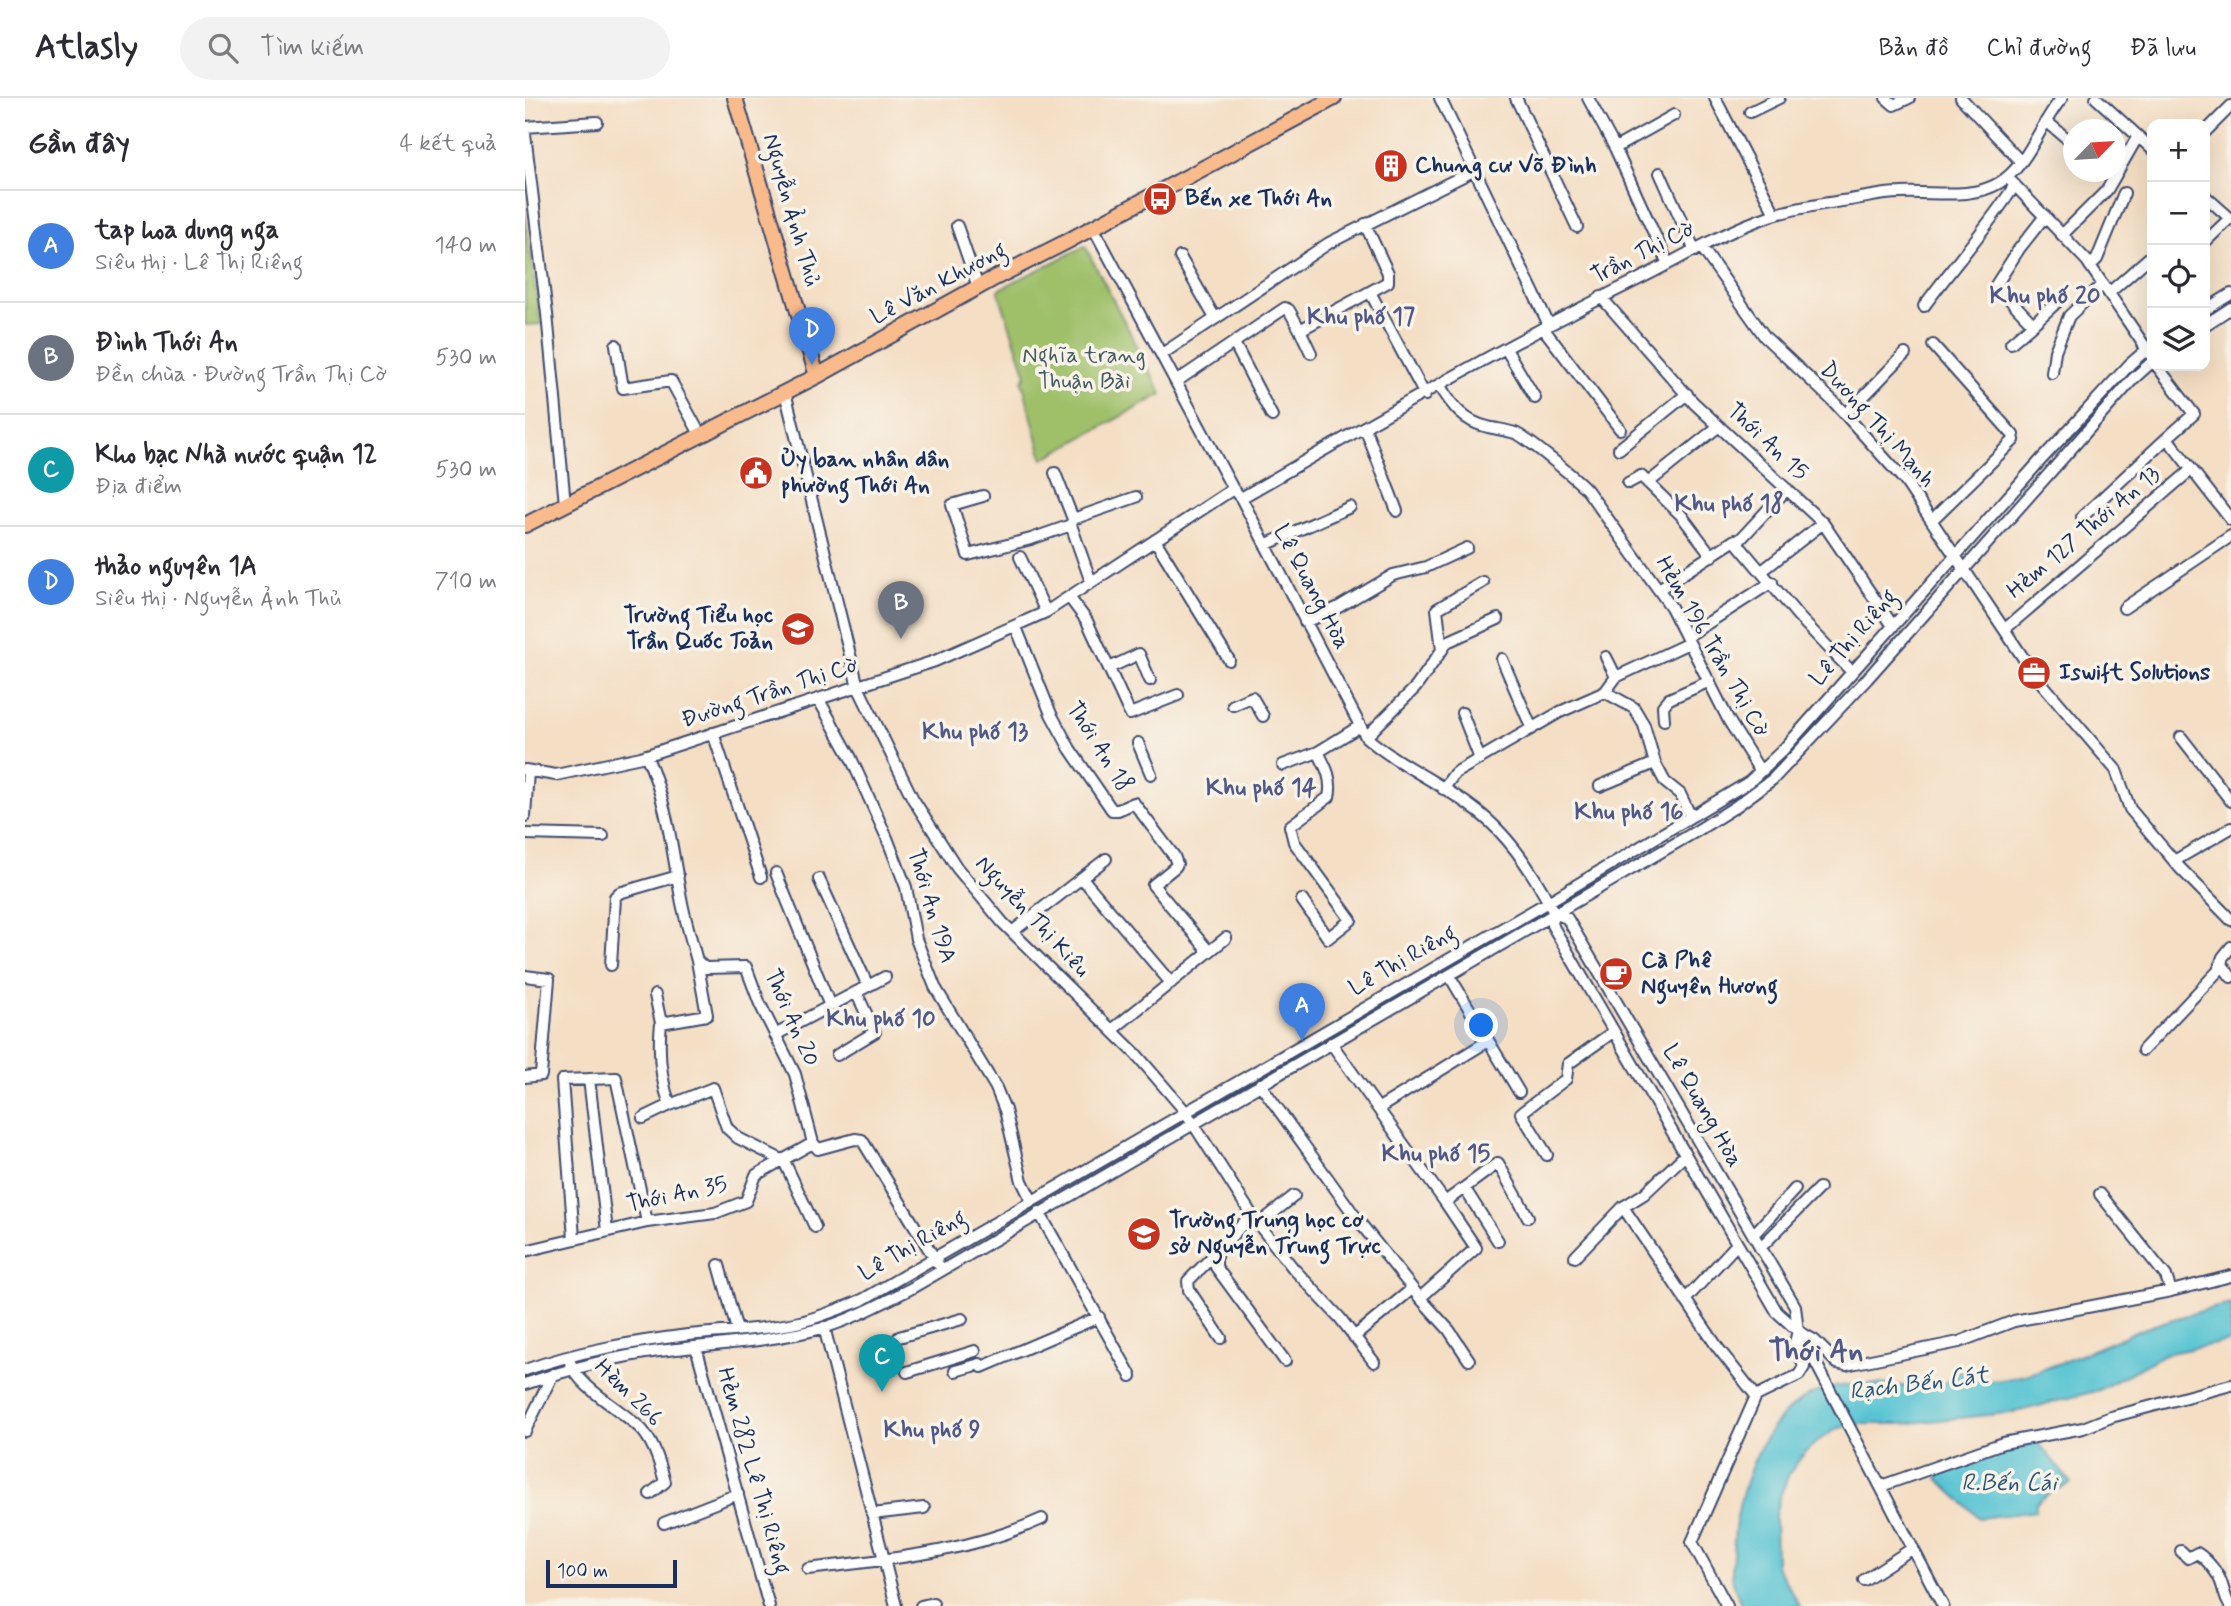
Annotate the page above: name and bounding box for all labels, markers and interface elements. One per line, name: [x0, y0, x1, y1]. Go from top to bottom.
search box: [180, 17, 670, 80]
text: Atlasly: [35, 26, 138, 70]
icon: search: [204, 29, 242, 67]
text: Tìm kiếm: [260, 31, 364, 65]
text: Bản đồ: [1879, 33, 1949, 64]
text: Chỉ đường: [1987, 33, 2092, 64]
text: Đã lưu: [2130, 33, 2196, 64]
north arrow: [2063, 119, 2126, 182]
map controls: [2147, 119, 2210, 371]
button: +: [2147, 119, 2210, 182]
text: Gần đây: [28, 124, 130, 163]
text: 4 kết quả: [400, 129, 497, 159]
street label: Nguyễn Ảnh Thủ: [753, 130, 827, 290]
building icon: Chung cư Võ Đình: [1372, 147, 1410, 185]
place label: Chung cư Võ Đình: [1415, 151, 1597, 181]
bus stop icon: Bến xe Thới An: [1141, 180, 1179, 218]
button: −: [2147, 182, 2210, 245]
place label: Bến xe Thới An: [1185, 184, 1332, 214]
text: tap hoa dung nga: [95, 214, 279, 248]
street label: Trần Thị Cờ: [1586, 214, 1700, 292]
text: A: [43, 231, 59, 261]
text: 140 m: [434, 231, 497, 261]
street label: Lê Văn Khương: [866, 236, 1013, 334]
button: locate: [2147, 245, 2210, 308]
text: Siêu thị · Lê Thị Riêng: [95, 248, 303, 278]
district label: Khu phố 20: [1990, 281, 2100, 312]
district label: Khu phố 17: [1307, 302, 1415, 333]
pin: D: [789, 307, 835, 365]
button: layers: [2147, 308, 2210, 371]
text: Đình Thới An: [95, 326, 238, 360]
park label: Nghĩa trang Thuận Bài: [1022, 341, 1146, 397]
text: B: [44, 343, 58, 373]
text: 530 m: [435, 343, 497, 373]
street label: Dương Thị Mạnh: [1811, 356, 1942, 496]
text: Đền chùa · Đường Trần Thị Cờ: [95, 360, 387, 390]
street label: Thới An 15: [1719, 396, 1815, 488]
text: Kho bạc Nhà nước quận 12: [95, 438, 377, 472]
place label: Ủy ban nhân dân phường Thới An: [781, 445, 949, 504]
public building icon: Ủy ban nhân dân phường Thới An: [737, 454, 775, 492]
text: C: [43, 455, 59, 485]
text: 530 m: [435, 455, 497, 485]
street label: Hẻm 127 Thới An 13: [2001, 460, 2167, 606]
text: Địa điểm: [95, 472, 182, 502]
district label: Khu phố 18: [1674, 489, 1784, 520]
street label: Lê Quang Hòa: [1264, 519, 1357, 656]
text: thảo nguyên 1A: [95, 550, 257, 584]
street label: Hẻm 196 Trần Thị Cờ: [1648, 551, 1776, 743]
text: D: [43, 567, 59, 597]
text: 710 m: [435, 567, 497, 597]
pin: B: [878, 581, 924, 639]
street label: Lê Thị Riêng: [1803, 583, 1906, 694]
text: Siêu thị · Nguyễn Ảnh Thủ: [95, 584, 341, 614]
place label: Trường Tiểu học Trần Quốc Toản: [623, 601, 774, 657]
school or university icon: Trường Tiểu học Trần Quốc Toản: [779, 610, 817, 648]
street label: Đường Trần Thị Cờ: [678, 650, 863, 738]
office icon: Iswift Solutions: [2015, 654, 2053, 692]
place label: Iswift Solutions: [2059, 658, 2211, 688]
street label: Thới An 18: [1059, 696, 1139, 798]
district label: Khu phố 13: [922, 717, 1028, 748]
district label: Khu phố 14: [1206, 773, 1317, 804]
district label: Khu phố 16: [1574, 797, 1684, 828]
street label: Thới An 19A: [899, 845, 963, 967]
street label: Nguyễn Thị Kiêu: [966, 850, 1096, 986]
street label: Lê Thị Riêng: [1344, 918, 1463, 1006]
place label: Cà Phê Nguyên Hương: [1641, 946, 1778, 1005]
cafe icon: Cà Phê Nguyên Hương: [1597, 955, 1635, 993]
street label: Thới An 20: [756, 964, 826, 1072]
pin: A: [1279, 983, 1325, 1041]
district label: Khu phố 10: [826, 1004, 936, 1035]
your location: [1464, 1008, 1498, 1042]
street label: Lê Quang Hòa: [1653, 1039, 1749, 1174]
district label: Khu phố 15: [1382, 1139, 1491, 1170]
street label: Thới An 35: [624, 1170, 730, 1220]
street label: Lê Thị Riêng: [854, 1203, 973, 1291]
place label: Trường Trung học cơ sở Nguyễn Trung Trực: [1168, 1206, 1382, 1265]
school or university icon: Trường Trung học cơ sở Nguyễn Trung Trực: [1125, 1215, 1163, 1253]
district label: Thới An: [1769, 1332, 1863, 1371]
pin: C: [859, 1334, 905, 1392]
street label: Hèm 266: [587, 1353, 669, 1433]
water label: Rạch Bến Cát: [1848, 1360, 1992, 1408]
street label: Hẻm 282 Lê Thị Riêng: [707, 1364, 797, 1579]
district label: Khu phố 9: [883, 1415, 981, 1446]
water label: R.Bến Cái: [1961, 1468, 2059, 1499]
scale bar: [546, 1557, 677, 1589]
text: 100 m: [557, 1559, 608, 1584]

